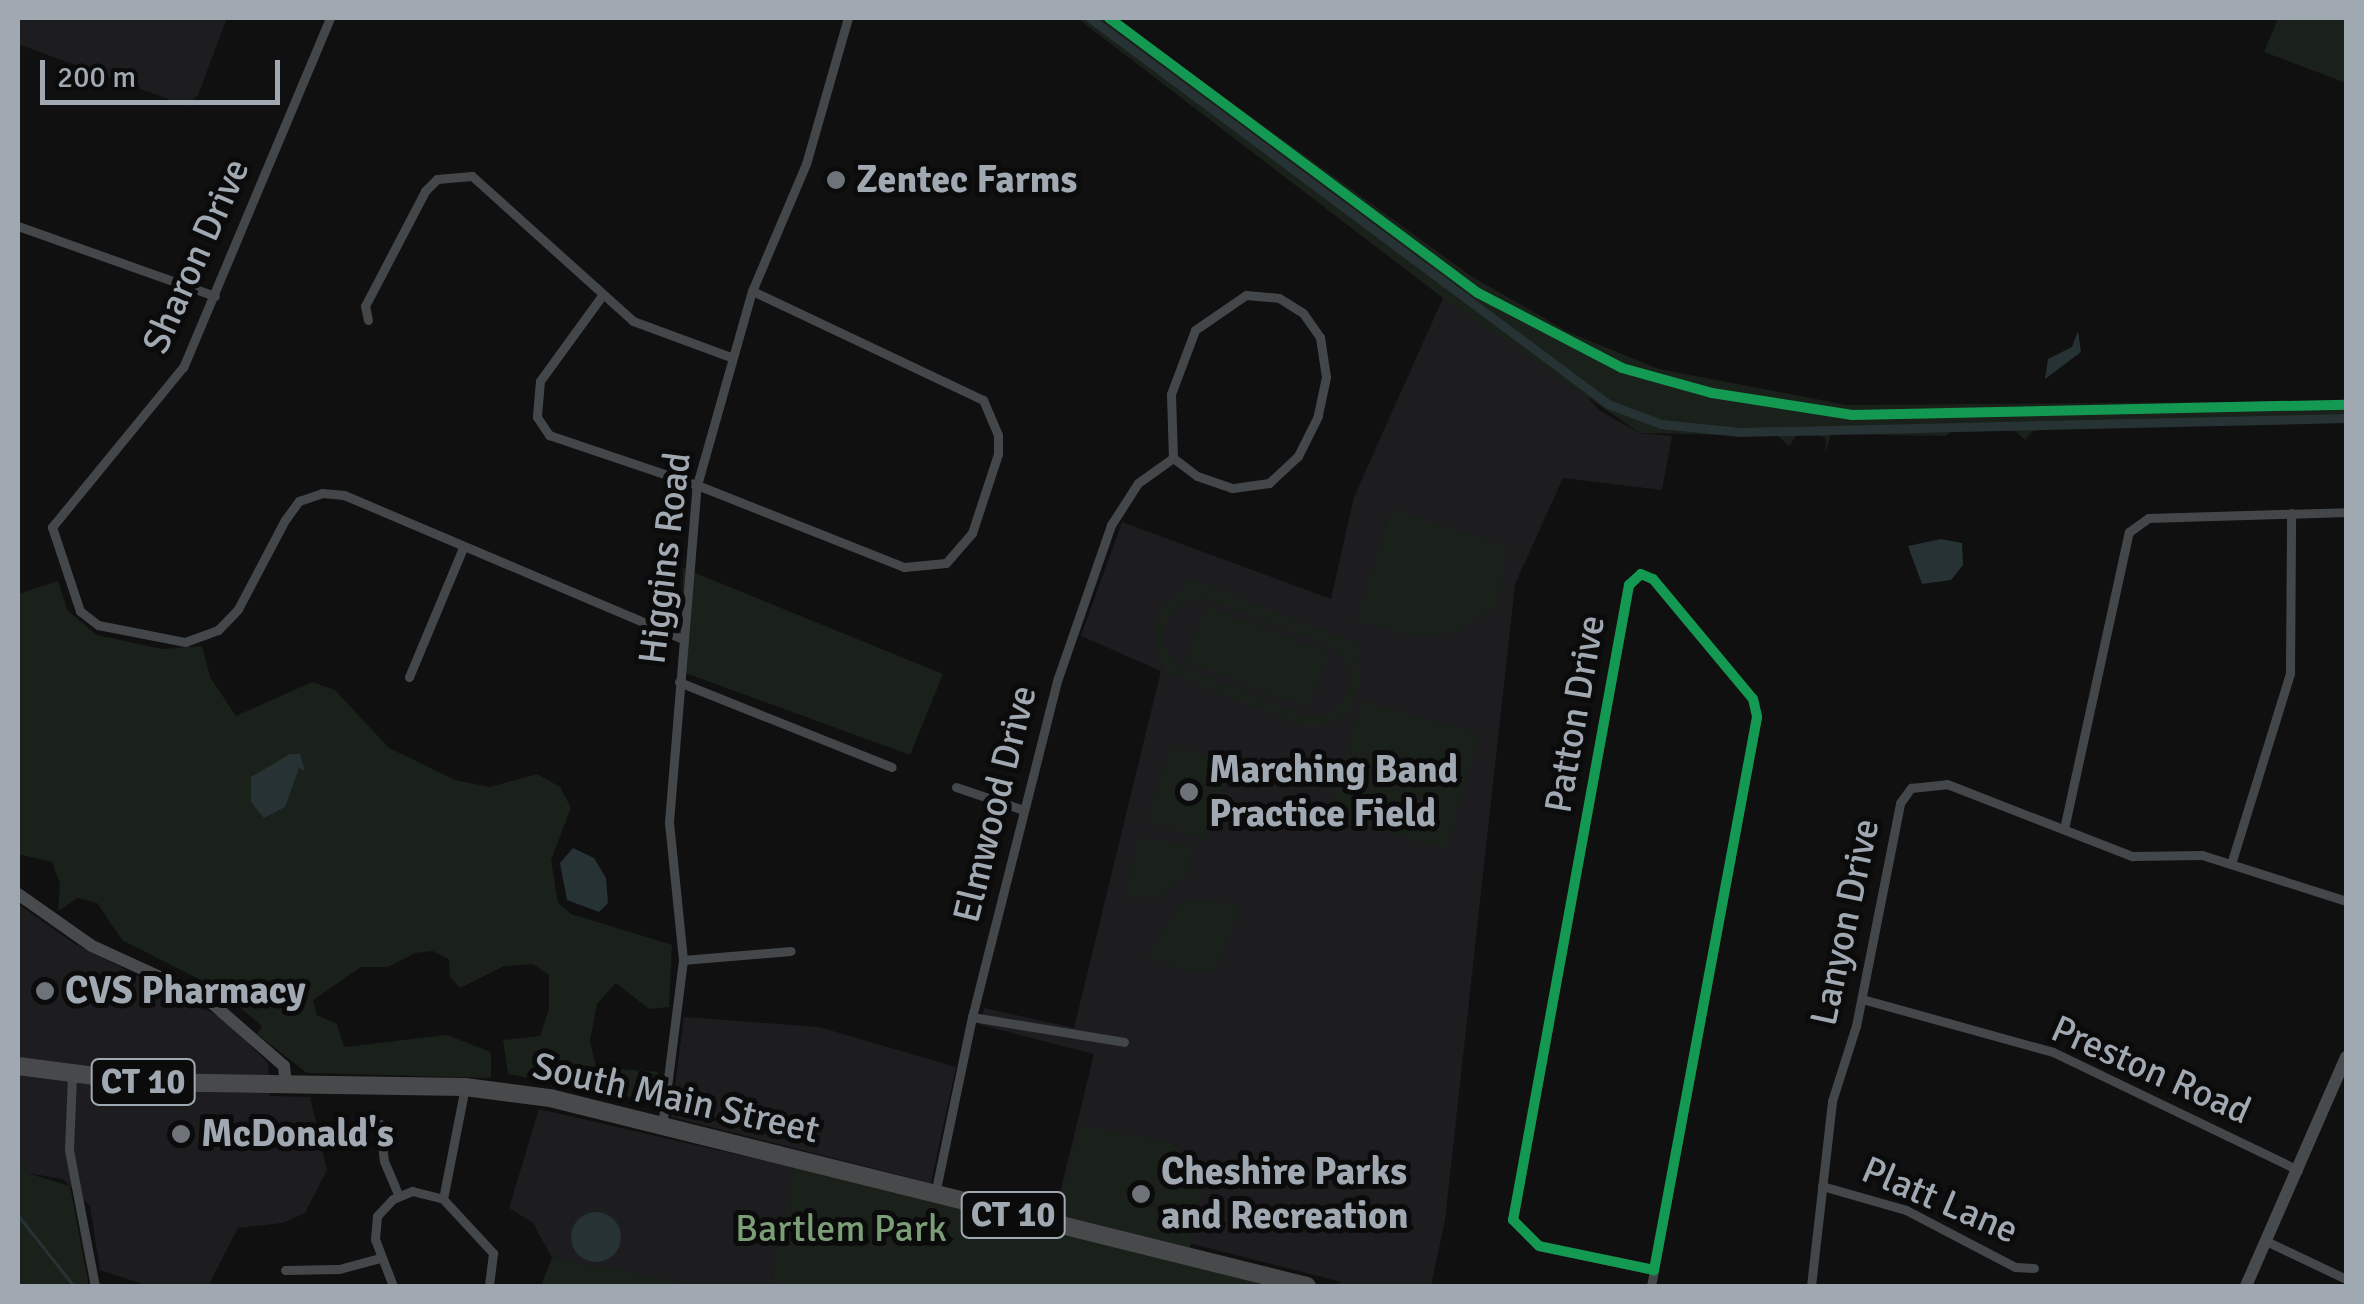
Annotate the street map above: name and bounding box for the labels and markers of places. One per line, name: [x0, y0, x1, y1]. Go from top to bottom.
place label: Zentec Farms: [856, 157, 1077, 203]
marker: Zentec Farms: [825, 169, 847, 191]
place label: Marching Band Practice Field: [1209, 747, 1458, 836]
marker: Marching Band Practice Field: [1178, 781, 1200, 803]
place label: CVS Pharmacy: [65, 968, 306, 1014]
marker: CVS Pharmacy: [34, 980, 56, 1002]
place label: McDonald's: [201, 1111, 394, 1157]
marker: McDonald's: [170, 1123, 192, 1145]
place label: Cheshire Parks and Recreation: [1161, 1149, 1409, 1238]
marker: Cheshire Parks and Recreation: [1130, 1183, 1152, 1205]

